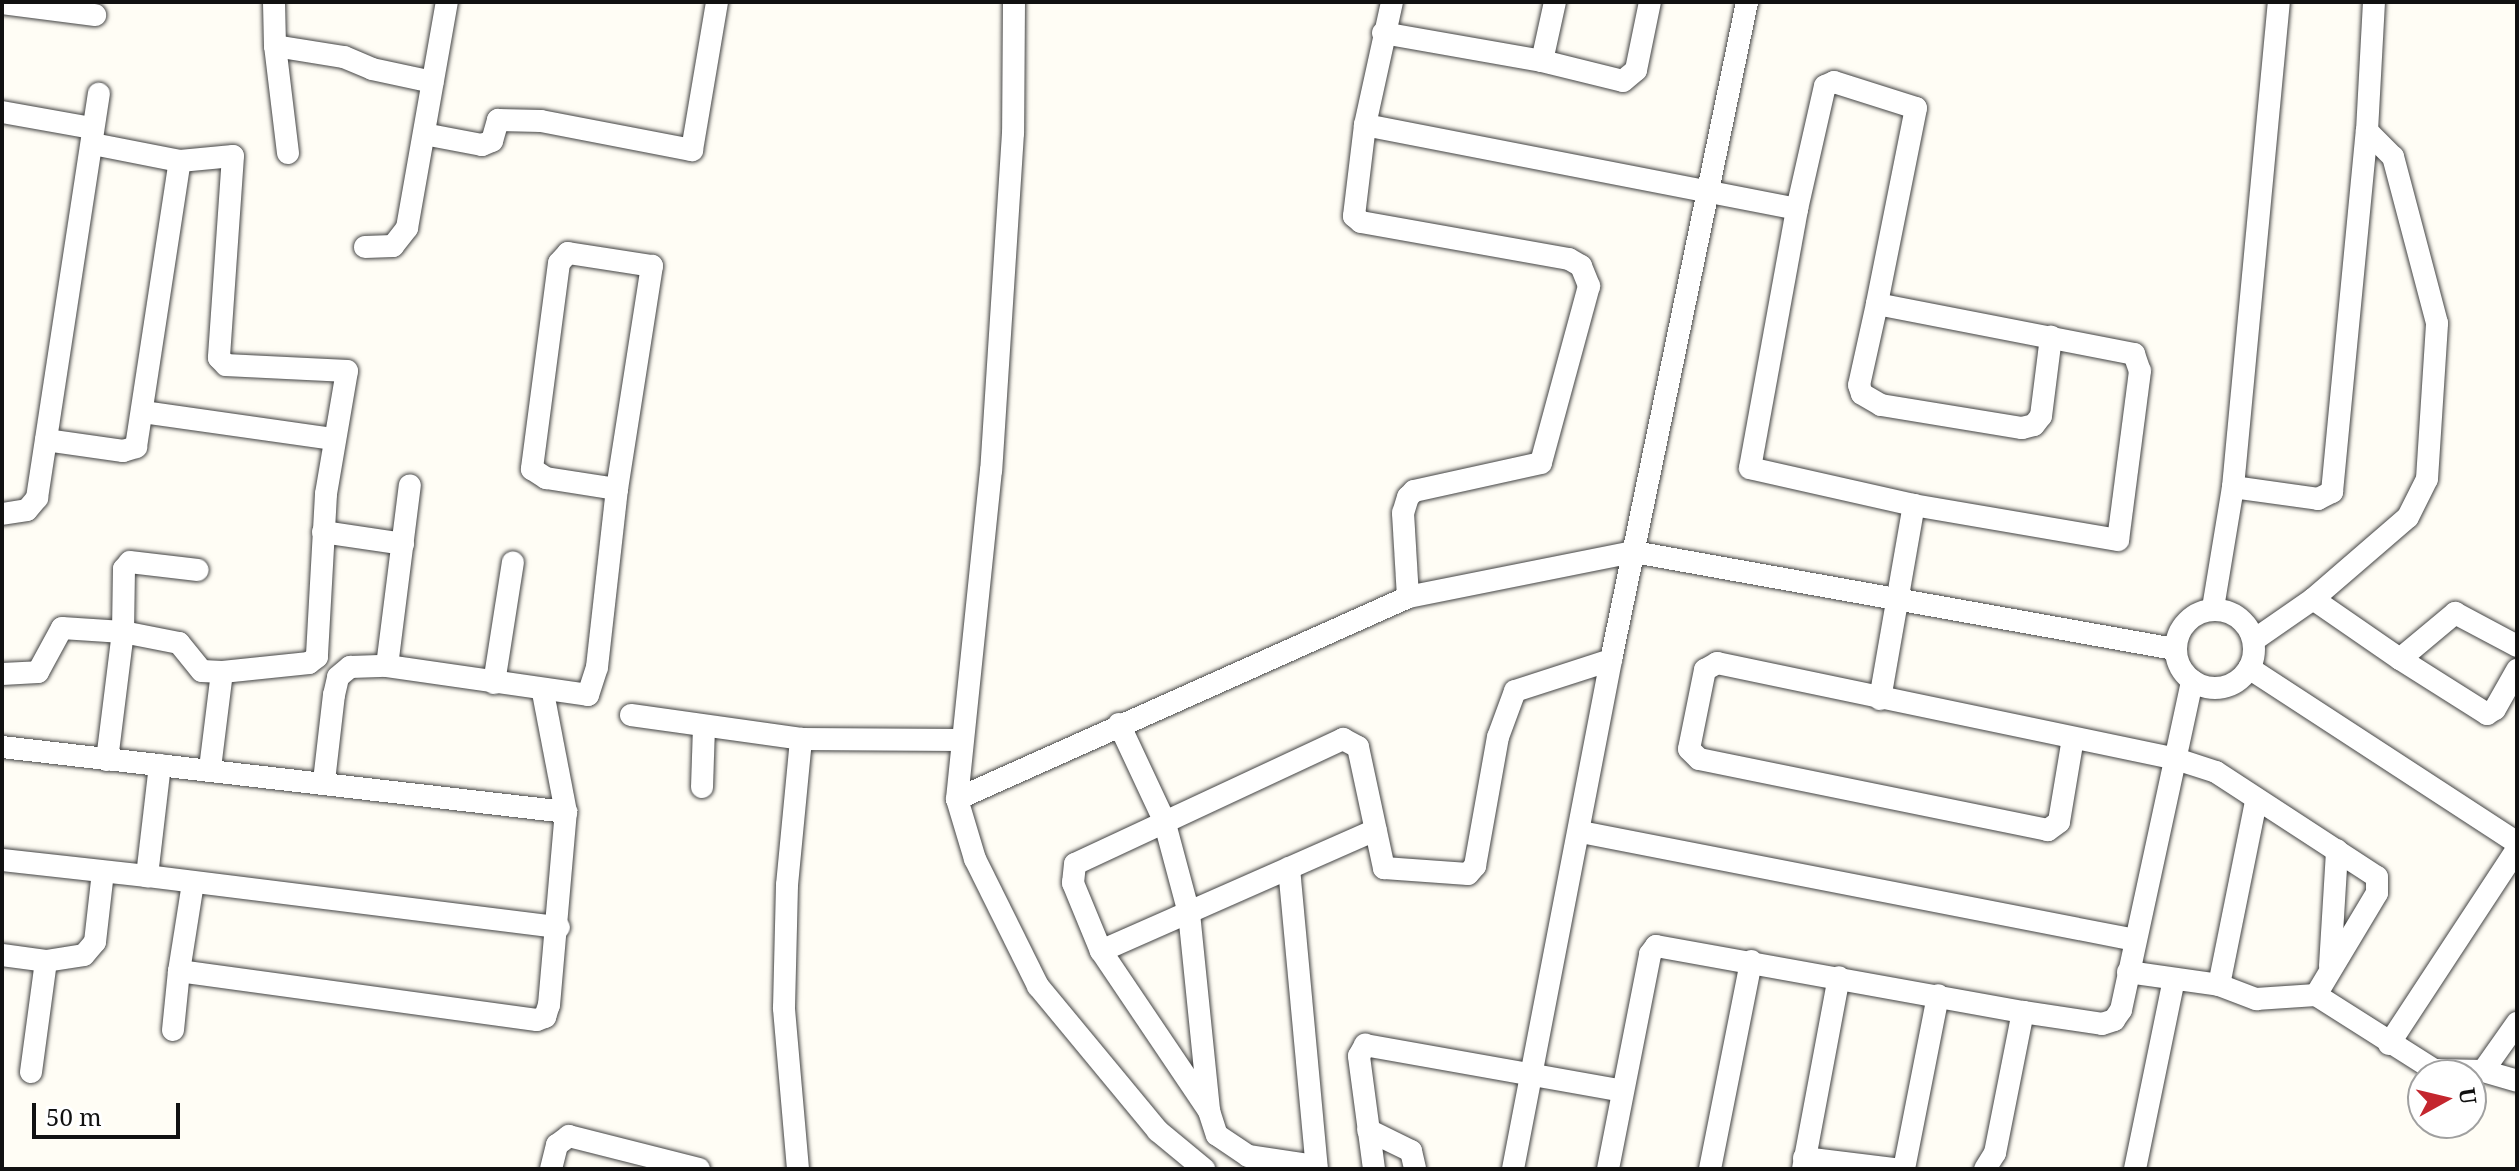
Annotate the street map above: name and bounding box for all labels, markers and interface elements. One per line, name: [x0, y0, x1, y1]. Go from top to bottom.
north arrow: [2407, 1059, 2487, 1139]
text: U: [2453, 1086, 2485, 1106]
scale bar: [36, 1087, 184, 1137]
text: 50 m: [46, 1100, 102, 1133]

